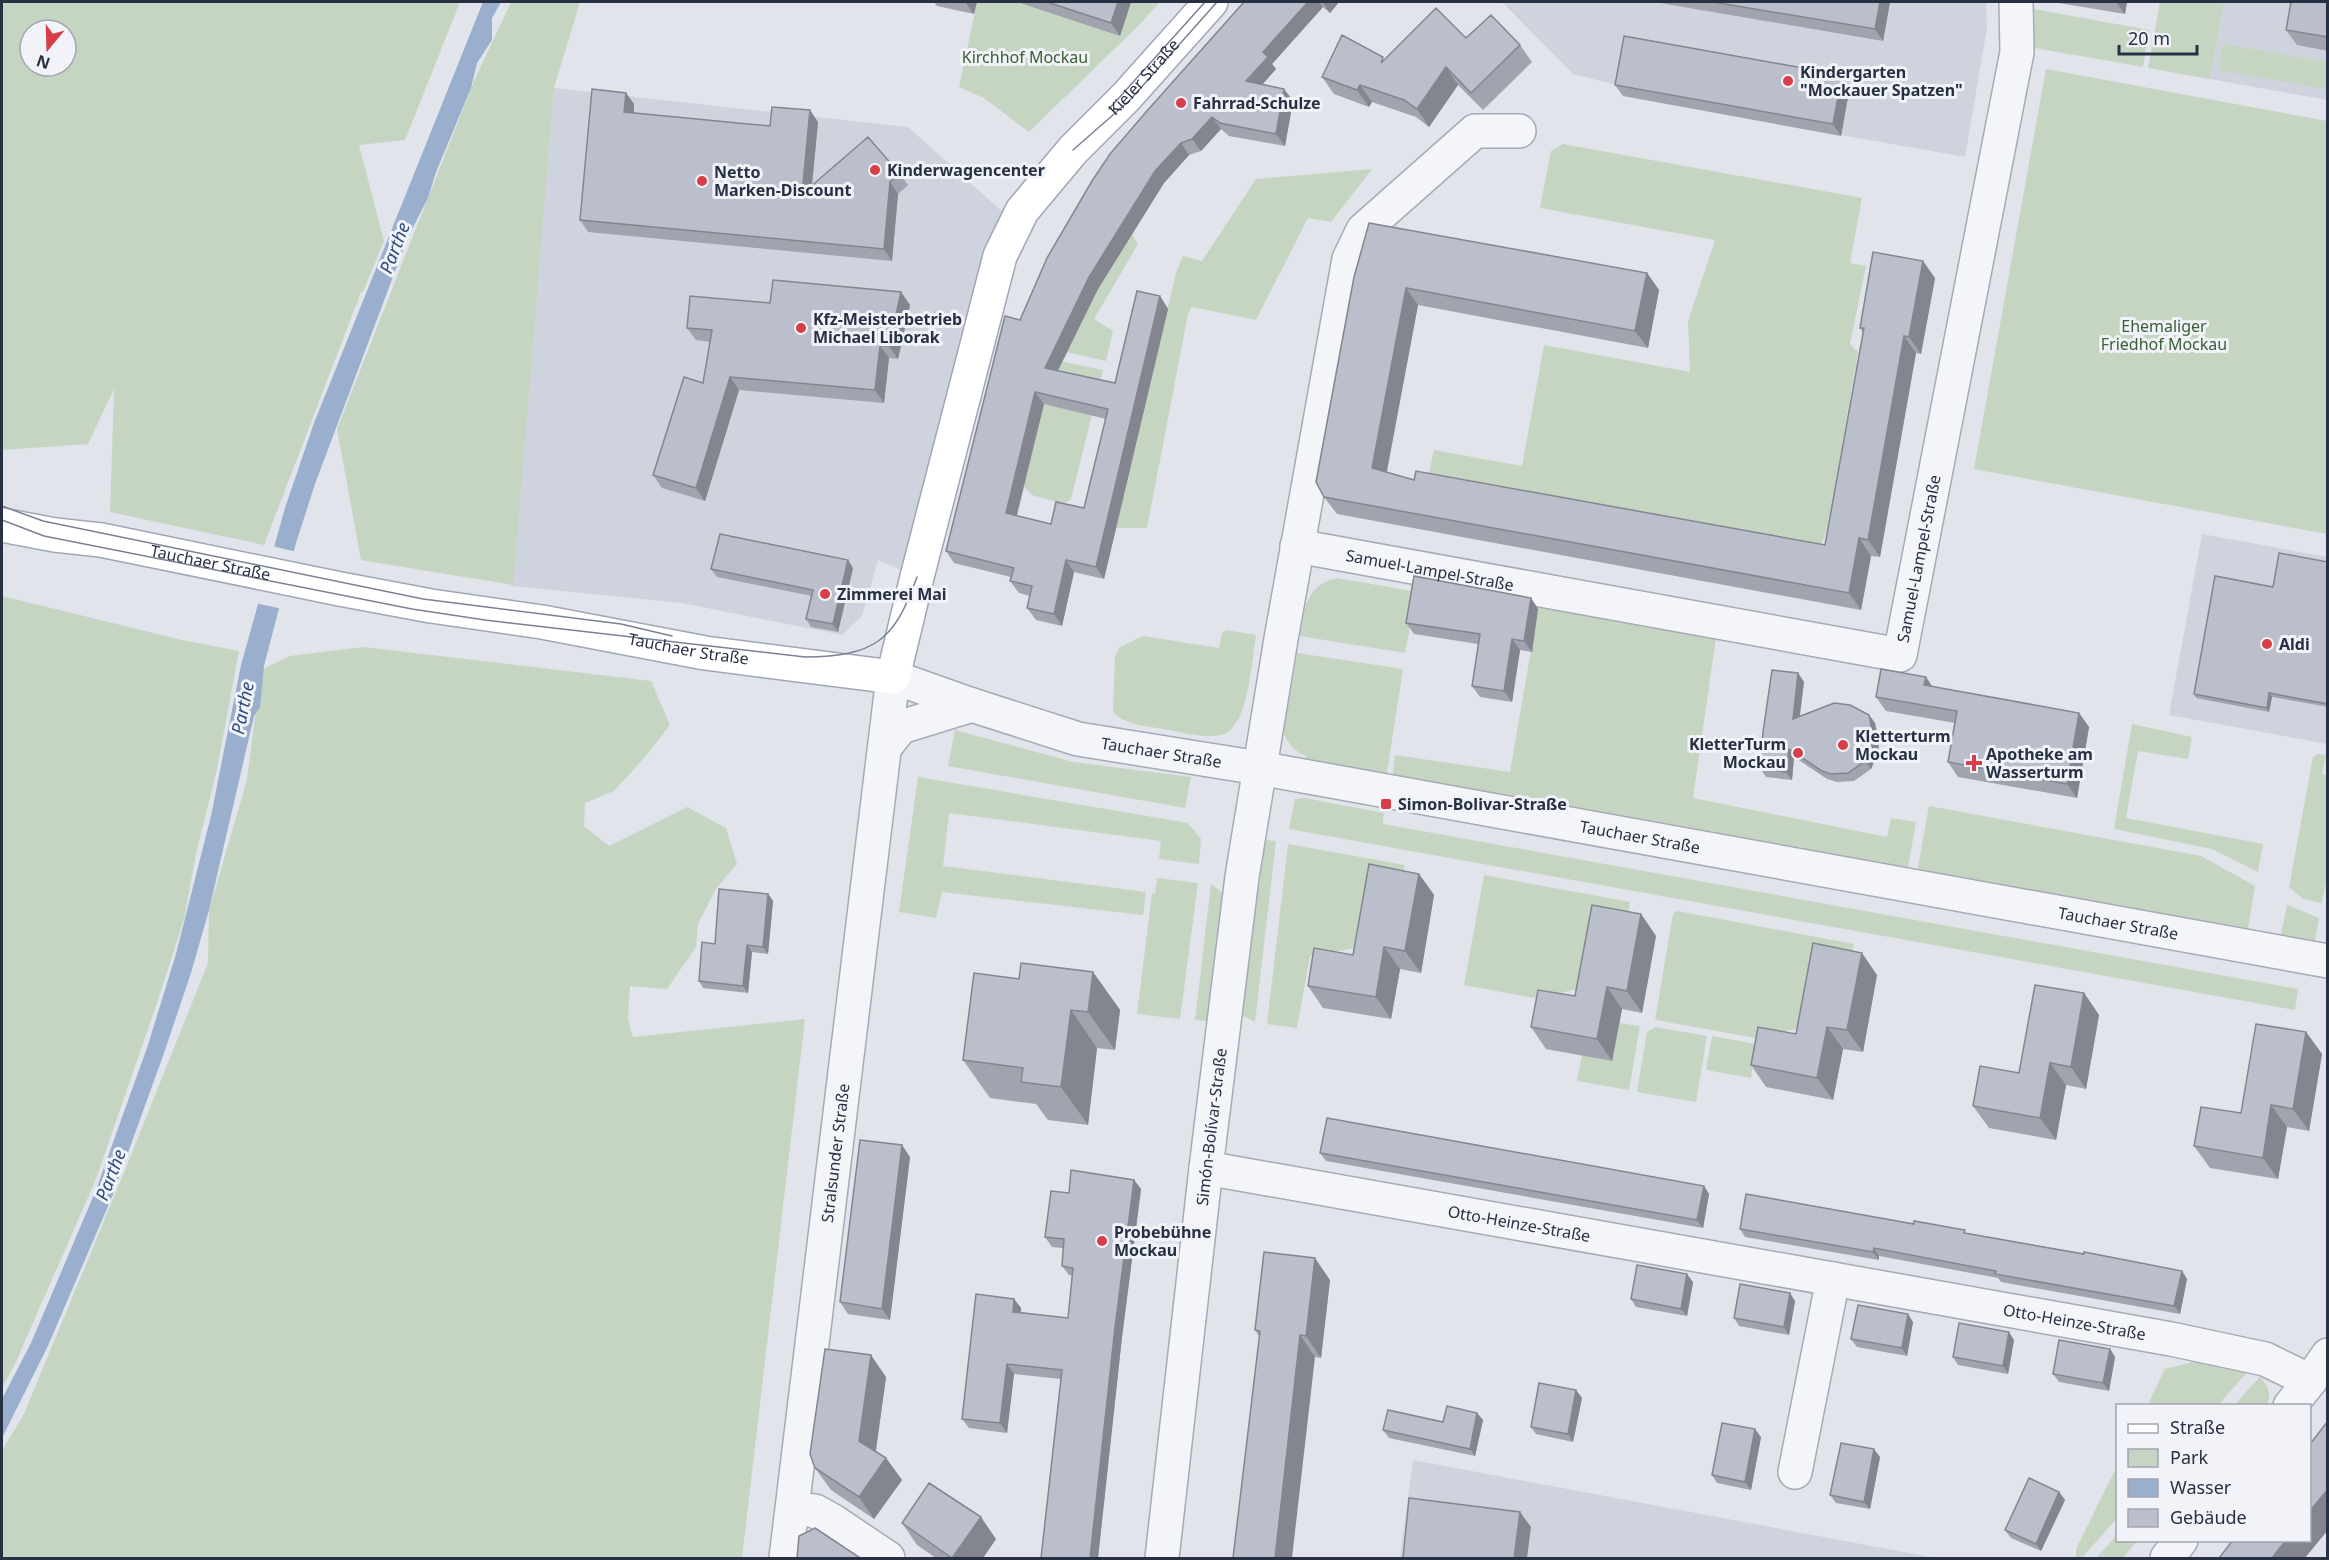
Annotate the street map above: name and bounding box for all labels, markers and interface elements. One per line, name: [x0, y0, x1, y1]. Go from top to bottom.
north arrow: [18, 18, 78, 78]
scale bar: [2119, 18, 2197, 56]
text: 20 m: [2128, 26, 2170, 50]
street label: Kieler Straße: [1103, 34, 1184, 120]
park label: Kirchhof Mockau: [962, 46, 1088, 68]
text: N: [33, 50, 53, 75]
place label: Kindergarten "Mockauer Spatzen": [1800, 61, 1963, 101]
marker: Kindergarten "Mockauer Spatzen": [1781, 74, 1795, 88]
place label: Fahrrad-Schulze: [1193, 92, 1321, 114]
marker: Fahrrad-Schulze: [1174, 96, 1188, 110]
place label: Kinderwagencenter: [887, 159, 1045, 181]
place label: Netto Marken-Discount: [714, 161, 851, 201]
marker: Kinderwagencenter: [868, 163, 882, 177]
marker: Netto Marken-Discount: [695, 174, 709, 188]
water label: Parthe: [373, 219, 415, 277]
place label: Kfz-Meisterbetrieb Michael Liborak: [813, 308, 962, 348]
park label: Ehemaliger Friedhof Mockau: [2101, 315, 2227, 355]
marker: Kfz-Meisterbetrieb Michael Liborak: [794, 321, 808, 335]
street label: Samuel-Lampel-Straße: [1892, 473, 1946, 644]
street label: Tauchaer Straße: [149, 539, 272, 585]
street label: Samuel-Lampel-Straße: [1344, 544, 1516, 596]
place label: Zimmerei Mai: [837, 583, 947, 605]
marker: Zimmerei Mai: [818, 587, 832, 601]
street label: Tauchaer Straße: [627, 628, 750, 669]
place label: Aldi: [2279, 633, 2310, 655]
marker: Aldi: [2260, 637, 2274, 651]
water label: Parthe: [225, 680, 259, 736]
place label: Kletterturm Mockau: [1855, 725, 1951, 765]
street label: Tauchaer Straße: [1099, 732, 1223, 773]
place label: KletterTurm Mockau: [1689, 733, 1786, 773]
marker: Kletterturm Mockau: [1836, 738, 1850, 752]
place label: Apotheke am Wasserturm: [1986, 743, 2093, 783]
marker: KletterTurm Mockau: [1791, 746, 1805, 760]
marker: Apotheke am Wasserturm: [1967, 756, 1981, 770]
place label: Simon-Bolivar-Straße: [1398, 793, 1567, 815]
marker: Simon-Bolivar-Straße: [1379, 797, 1393, 811]
street label: Tauchaer Straße: [1578, 815, 1702, 858]
street label: Tauchaer Straße: [2056, 901, 2180, 945]
street label: Simón-Bolívar-Straße: [1191, 1047, 1232, 1207]
street label: Stralsunder Straße: [816, 1082, 855, 1224]
water label: Parthe: [89, 1146, 131, 1204]
street label: Otto-Heinze-Straße: [1446, 1200, 1592, 1247]
place label: Probebühne Mockau: [1114, 1221, 1211, 1261]
marker: Probebühne Mockau: [1095, 1234, 1109, 1248]
street label: Otto-Heinze-Straße: [2001, 1298, 2148, 1345]
legend: [2116, 1404, 2311, 1542]
text: Straße: [2170, 1415, 2225, 1439]
text: Park: [2170, 1445, 2208, 1469]
text: Wasser: [2170, 1475, 2232, 1499]
text: Gebäude: [2170, 1505, 2247, 1529]

